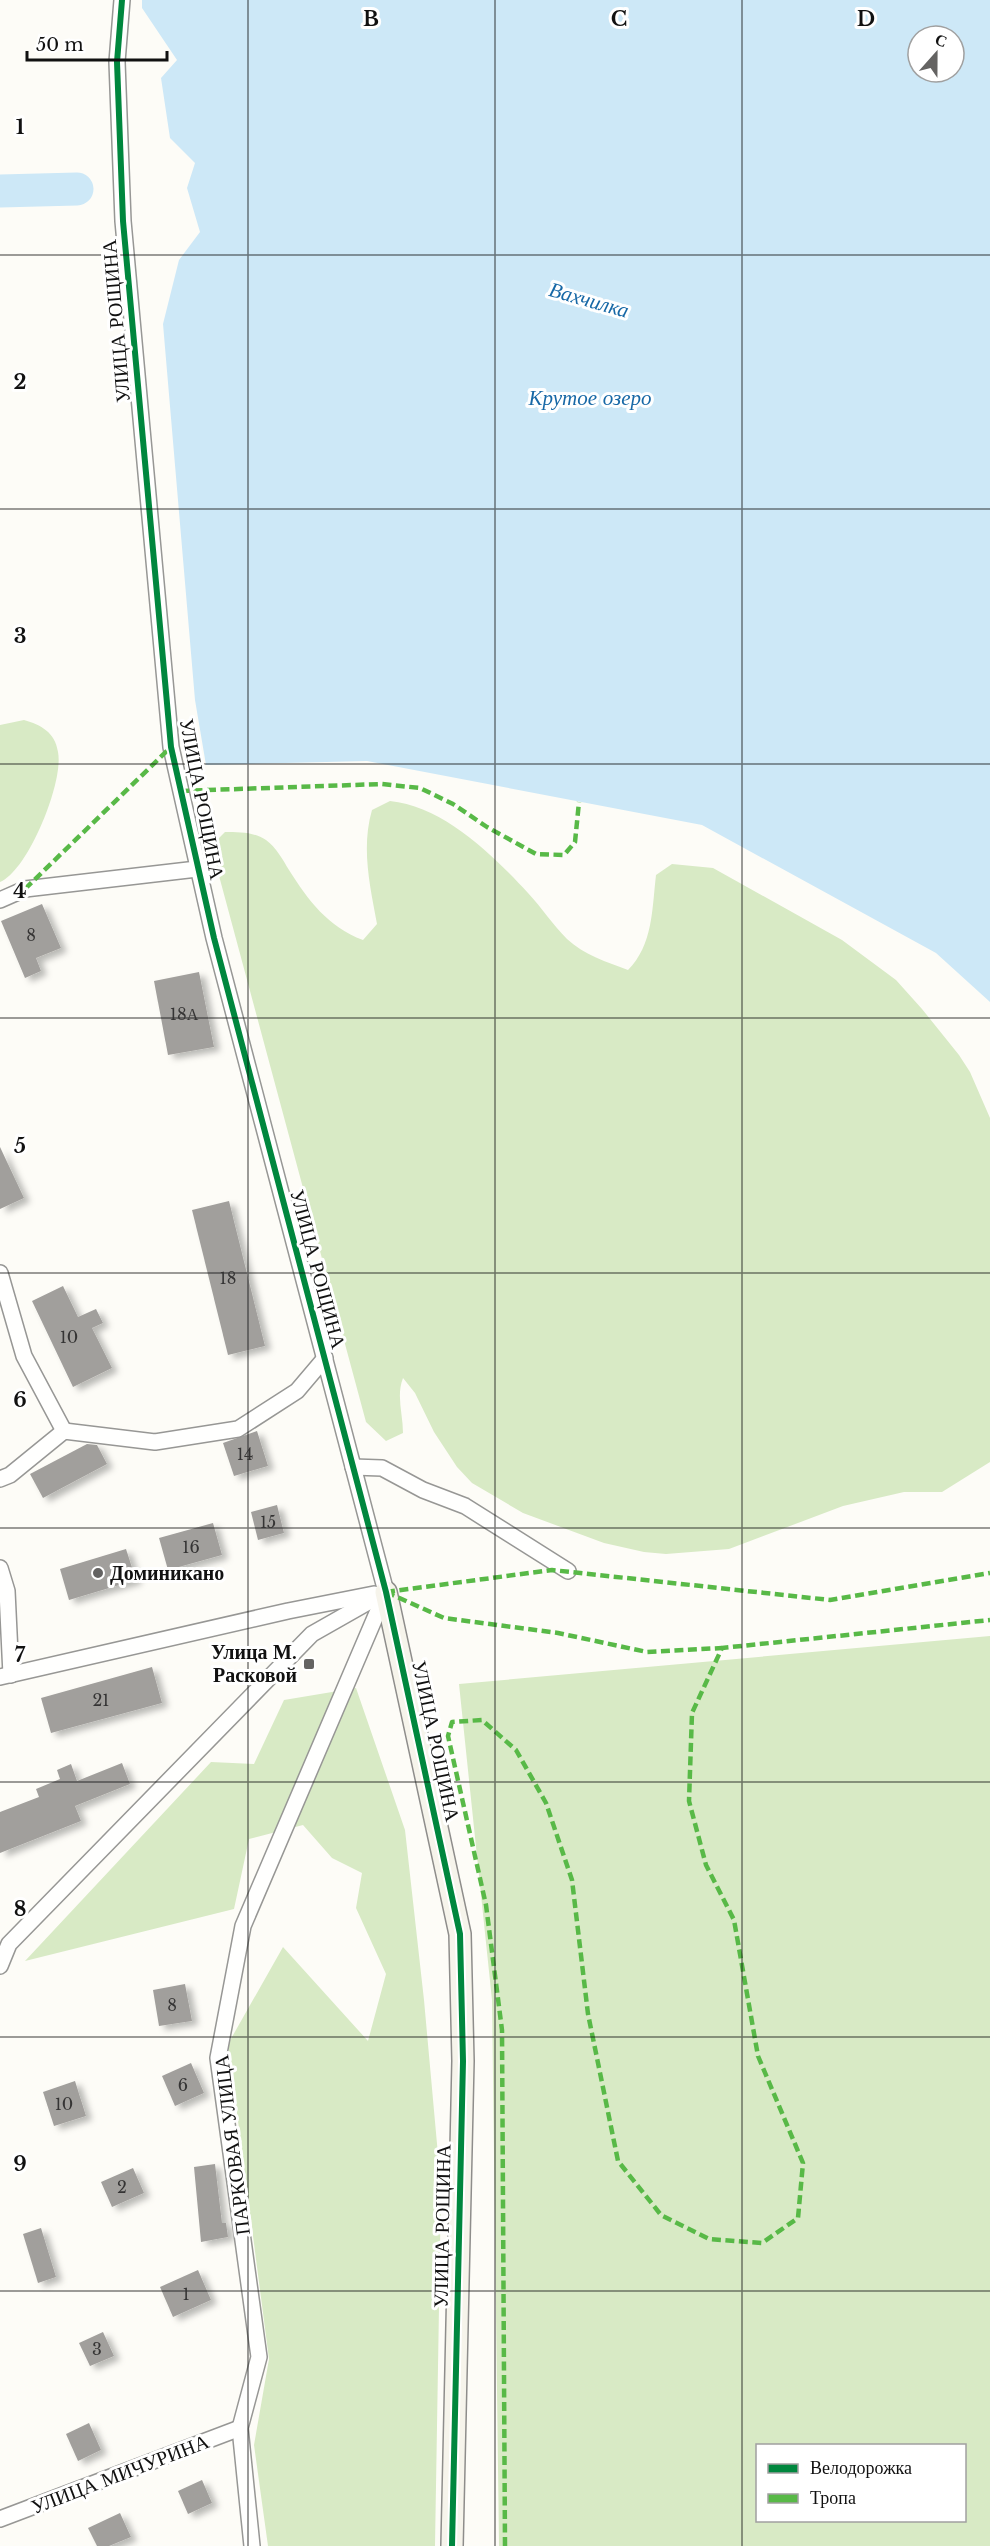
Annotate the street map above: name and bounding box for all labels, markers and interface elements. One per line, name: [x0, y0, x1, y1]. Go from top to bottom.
text: B: [363, 7, 379, 31]
text: C: [611, 7, 627, 31]
text: D: [857, 7, 875, 31]
scale bar: [27, 24, 166, 62]
north arrow: [906, 24, 966, 84]
text: С: [932, 29, 950, 51]
text: 50 m: [36, 34, 84, 56]
text: 1: [16, 115, 25, 139]
street label: УЛИЦА РОЩИНА: [97, 238, 135, 404]
water label: Вахчилка: [546, 276, 632, 324]
text: 2: [13, 370, 27, 394]
water label: Крутое озеро: [528, 385, 652, 411]
text: 3: [14, 624, 26, 648]
street label: УЛИЦА РОЩИНА: [175, 716, 230, 882]
text: 4: [13, 879, 27, 903]
house number: 8: [26, 925, 36, 945]
house number: 18А: [170, 1004, 199, 1024]
text: 5: [14, 1134, 26, 1158]
street label: УЛИЦА РОЩИНА: [285, 1187, 351, 1352]
house number: 18: [220, 1268, 236, 1288]
house number: 10: [60, 1327, 78, 1347]
text: 6: [13, 1388, 27, 1412]
house number: 14: [237, 1444, 253, 1464]
house number: 15: [260, 1512, 276, 1532]
house number: 16: [182, 1537, 200, 1557]
place label: Доминикано: [110, 1561, 224, 1585]
marker: Доминикано: [91, 1566, 105, 1580]
place label: Улица М. Расковой: [211, 1640, 297, 1687]
text: 7: [15, 1643, 26, 1667]
marker: Улица М. Расковой: [302, 1657, 316, 1671]
street label: УЛИЦА РОЩИНА: [407, 1658, 465, 1824]
house number: 21: [93, 1690, 110, 1710]
text: 8: [14, 1897, 26, 1921]
house number: 8: [167, 1995, 177, 2015]
street label: ПАРКОВАЯ УЛИЦА: [209, 2053, 255, 2237]
house number: 6: [178, 2075, 188, 2095]
house number: 10: [55, 2094, 73, 2114]
street label: УЛИЦА РОЩИНА: [429, 2143, 455, 2308]
text: 9: [13, 2152, 27, 2176]
house number: 2: [117, 2177, 127, 2197]
house number: 1: [182, 2284, 190, 2304]
house number: 3: [92, 2339, 102, 2359]
street label: УЛИЦА МИЧУРИНА: [28, 2429, 213, 2519]
legend: [756, 2444, 966, 2522]
text: Велодорожка: [810, 2457, 912, 2479]
text: Тропа: [810, 2487, 856, 2509]

